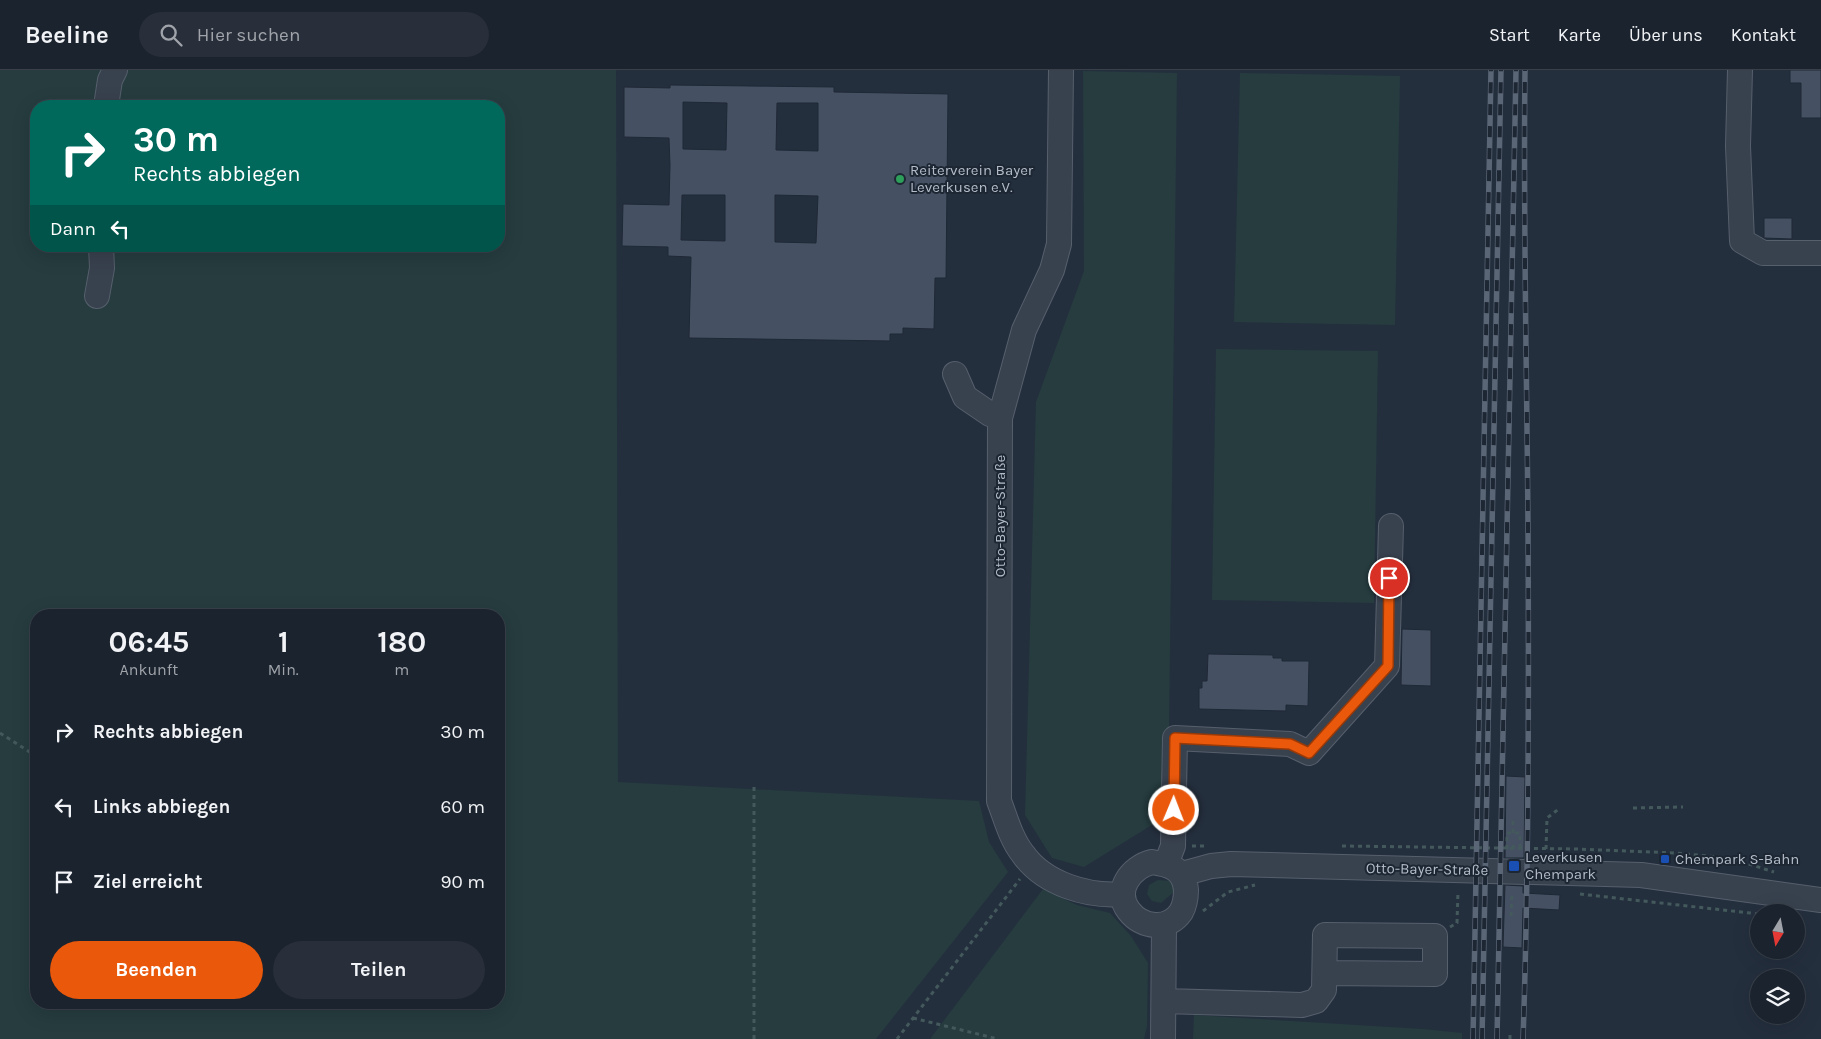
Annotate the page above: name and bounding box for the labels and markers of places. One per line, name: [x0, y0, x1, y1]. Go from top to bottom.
place label: Reiterverein Bayer Leverkusen e.V.: [910, 161, 1034, 196]
marker: Reiterverein Bayer Leverkusen e.V.: [894, 173, 906, 185]
pin: [1368, 557, 1410, 599]
place label: Leverkusen Chempark: [1525, 848, 1603, 883]
place label: Chempark S-Bahn: [1675, 850, 1799, 868]
marker: Chempark S-Bahn: [1659, 853, 1671, 865]
marker: Leverkusen Chempark: [1507, 859, 1521, 873]

